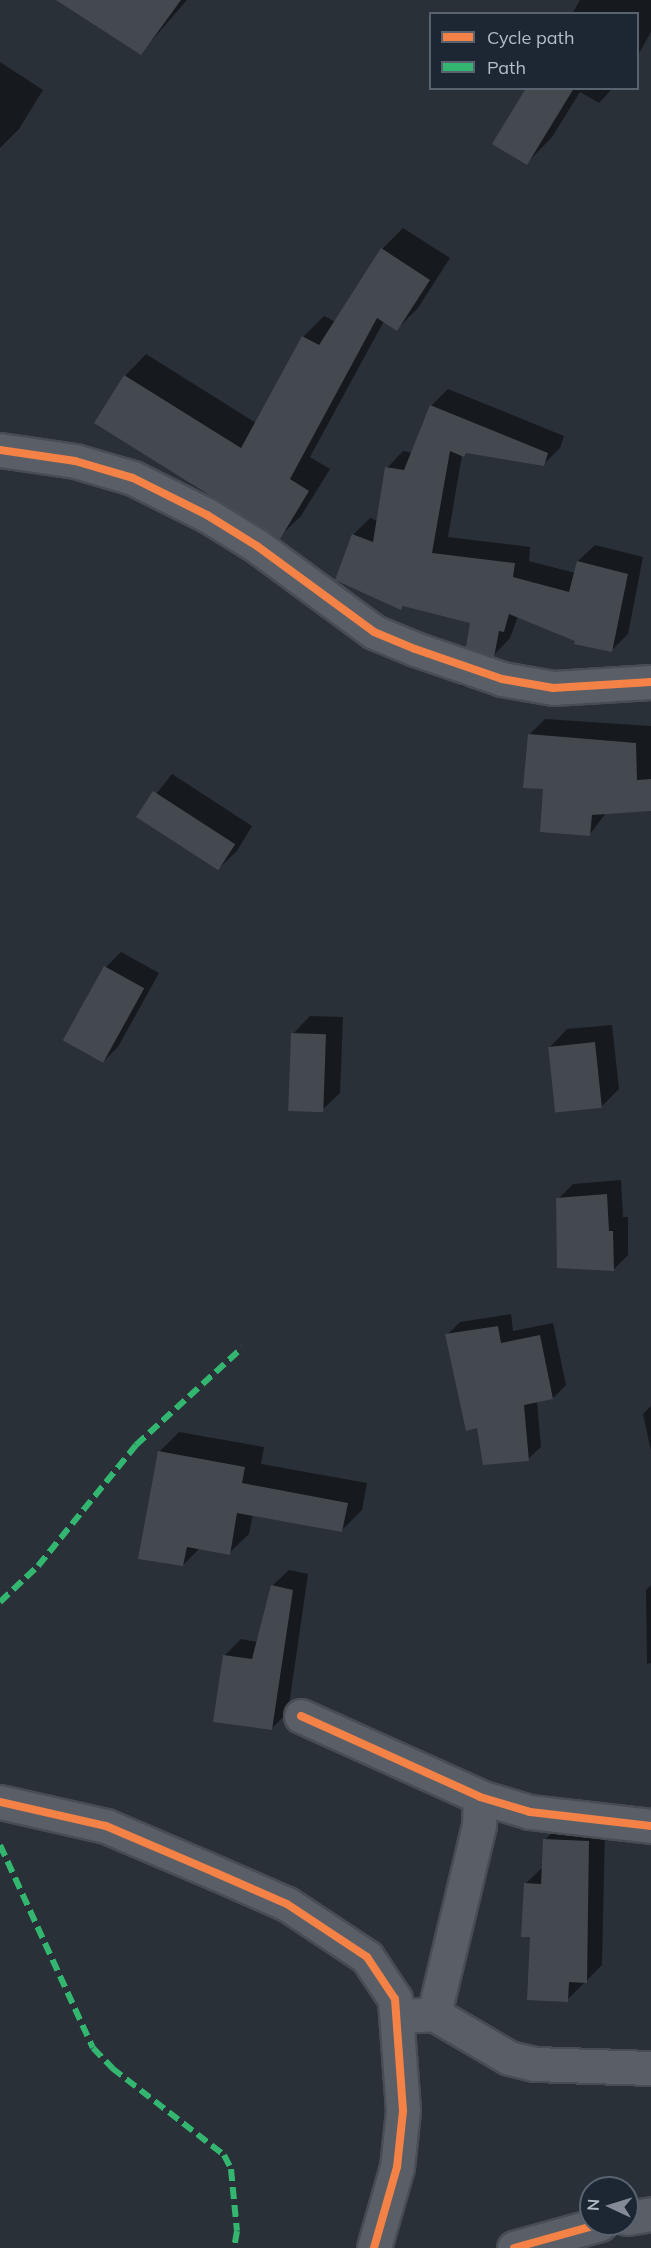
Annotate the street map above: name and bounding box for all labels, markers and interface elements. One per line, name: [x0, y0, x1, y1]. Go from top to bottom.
legend: [429, 12, 639, 90]
text: Cycle path: [487, 26, 574, 49]
text: Path: [487, 56, 526, 79]
north arrow: [579, 2176, 639, 2236]
text: N: [583, 2198, 603, 2212]

